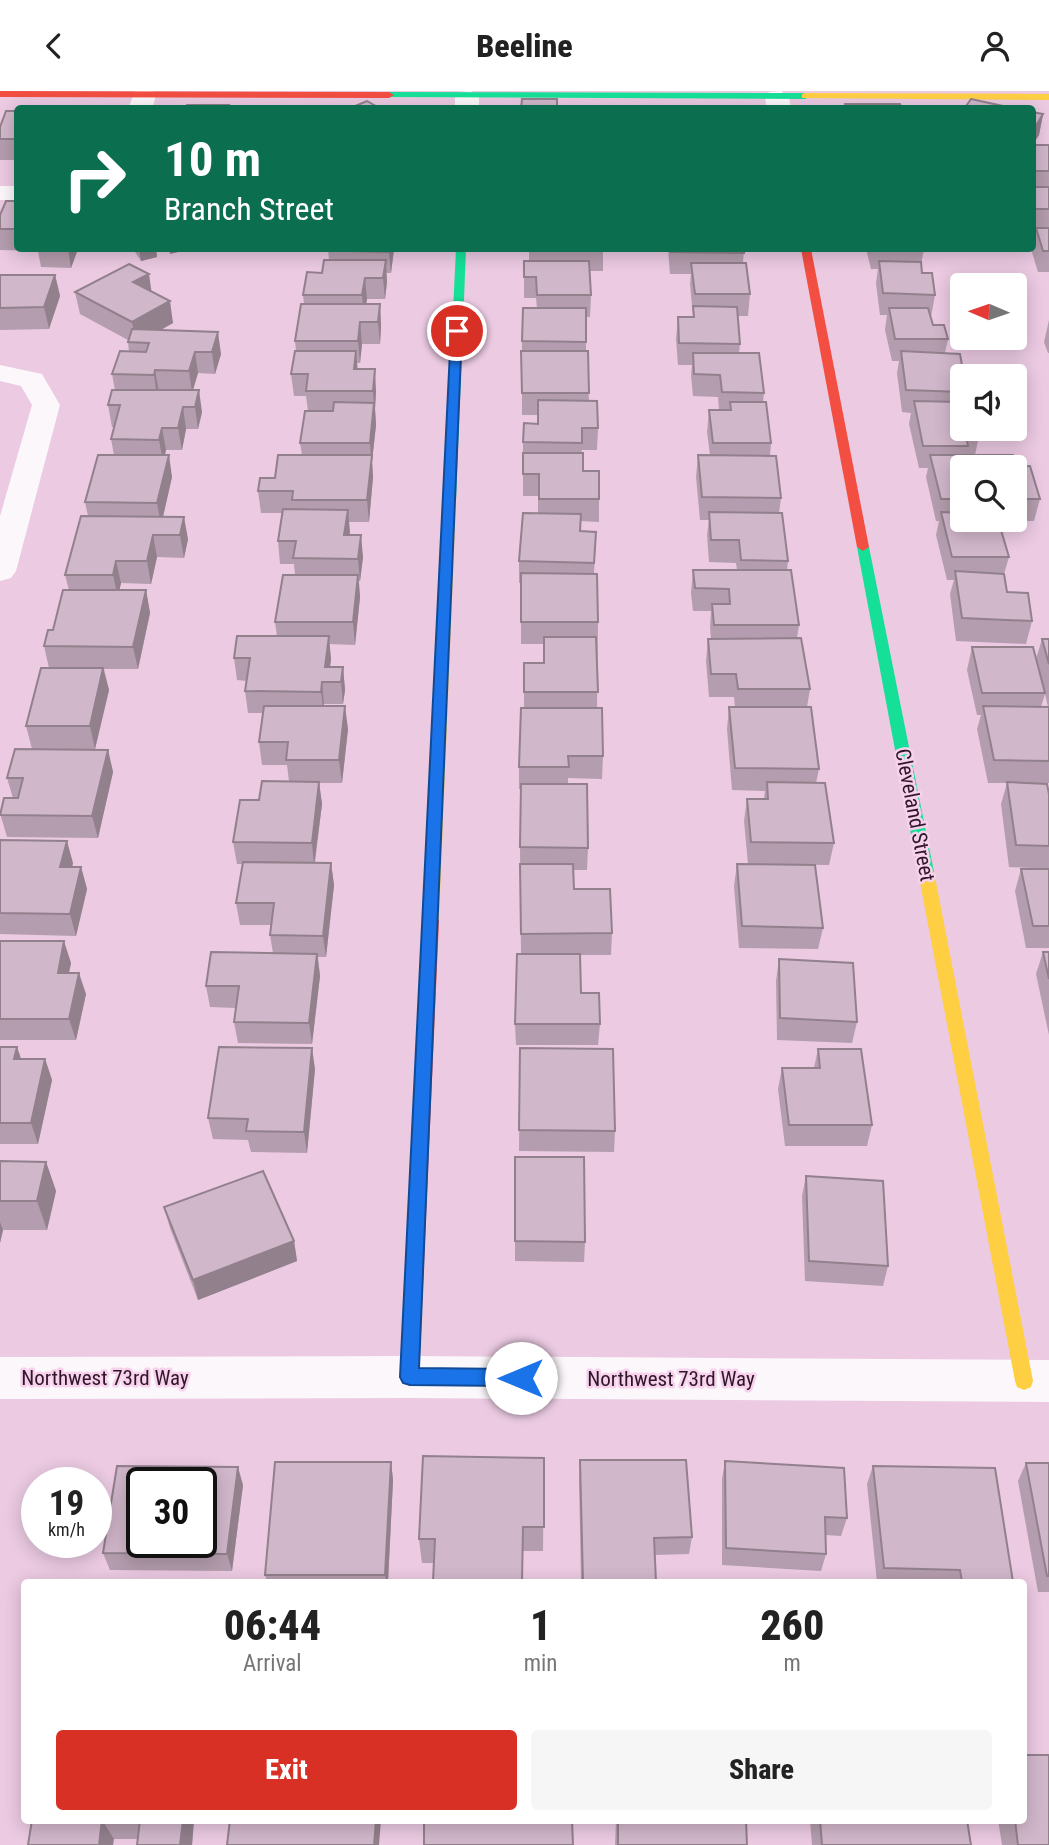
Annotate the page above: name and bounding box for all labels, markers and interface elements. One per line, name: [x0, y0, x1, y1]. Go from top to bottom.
icon: back: [35, 27, 73, 65]
text: Beeline: [476, 27, 573, 65]
icon: person: [976, 27, 1014, 65]
text: 10 m: [164, 131, 261, 188]
icon: right: [49, 133, 140, 224]
text: Branch Street: [164, 190, 334, 228]
north arrow: [950, 273, 1027, 350]
map controls: [950, 273, 1027, 532]
pin: [427, 301, 487, 361]
icon: arrive: [438, 312, 476, 350]
button: sound: [950, 364, 1027, 441]
button: search: [950, 455, 1027, 532]
street label: Cleveland Street: [890, 747, 940, 883]
position arrow: [484, 1341, 558, 1415]
street label: Northwest 73rd Way: [21, 1366, 189, 1390]
street label: Northwest 73rd Way: [587, 1367, 755, 1391]
speed limit sign: 30: [126, 1467, 217, 1558]
text: 19: [49, 1483, 84, 1524]
text: km/h: [48, 1519, 85, 1540]
text: 06:44: [224, 1601, 321, 1650]
text: 1: [530, 1601, 551, 1650]
text: 260: [760, 1601, 824, 1650]
text: Arrival: [243, 1650, 302, 1677]
text: min: [524, 1650, 557, 1677]
text: m: [784, 1650, 801, 1677]
button: Exit: [56, 1730, 517, 1810]
button: Share: [531, 1730, 992, 1810]

